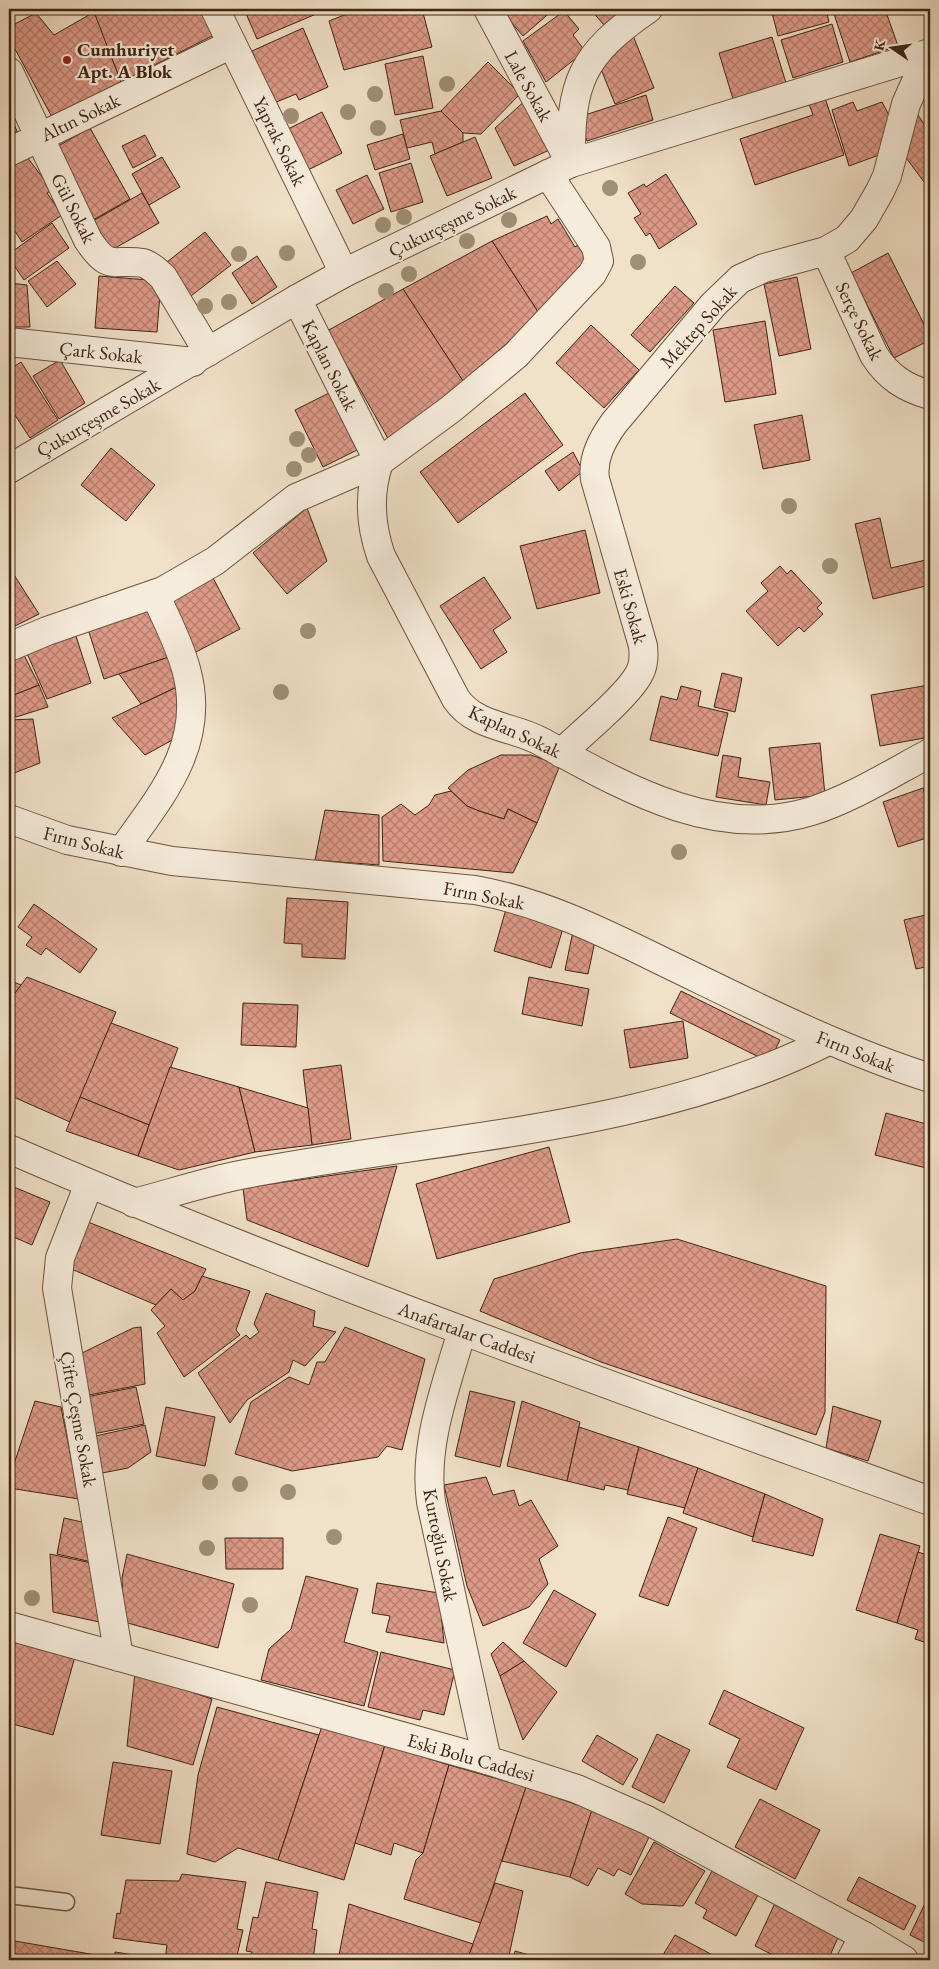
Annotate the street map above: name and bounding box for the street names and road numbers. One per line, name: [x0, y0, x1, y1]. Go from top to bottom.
street label: Lale Sokak: [499, 46, 559, 127]
street label: Altın Sokak: [35, 87, 125, 148]
street label: Yaprak Sokak: [247, 92, 312, 191]
street label: Gül Sokak: [45, 169, 102, 249]
street label: Çukurçeşme Sokak: [384, 179, 521, 263]
street label: Serçe Sokak: [830, 278, 890, 366]
street label: Mektep Sokak: [654, 279, 743, 373]
street label: Kaplan Sokak: [296, 315, 364, 416]
street label: Çark Sokak: [58, 336, 145, 369]
street label: Çukurçeşme Sokak: [32, 371, 166, 463]
street label: Eski Sokak: [608, 565, 654, 648]
street label: Kaplan Sokak: [464, 699, 566, 764]
street label: Fırın Sokak: [41, 820, 128, 865]
street label: Fırın Sokak: [441, 875, 528, 916]
street label: Fırın Sokak: [813, 1024, 900, 1079]
street label: Anafartalar Caddesi: [394, 1296, 539, 1369]
street label: Çifte Çeşme Sokak: [54, 1349, 103, 1490]
street label: Kurtoğlu Sokak: [417, 1486, 464, 1605]
street label: Eski Bolu Caddesi: [404, 1727, 538, 1788]

